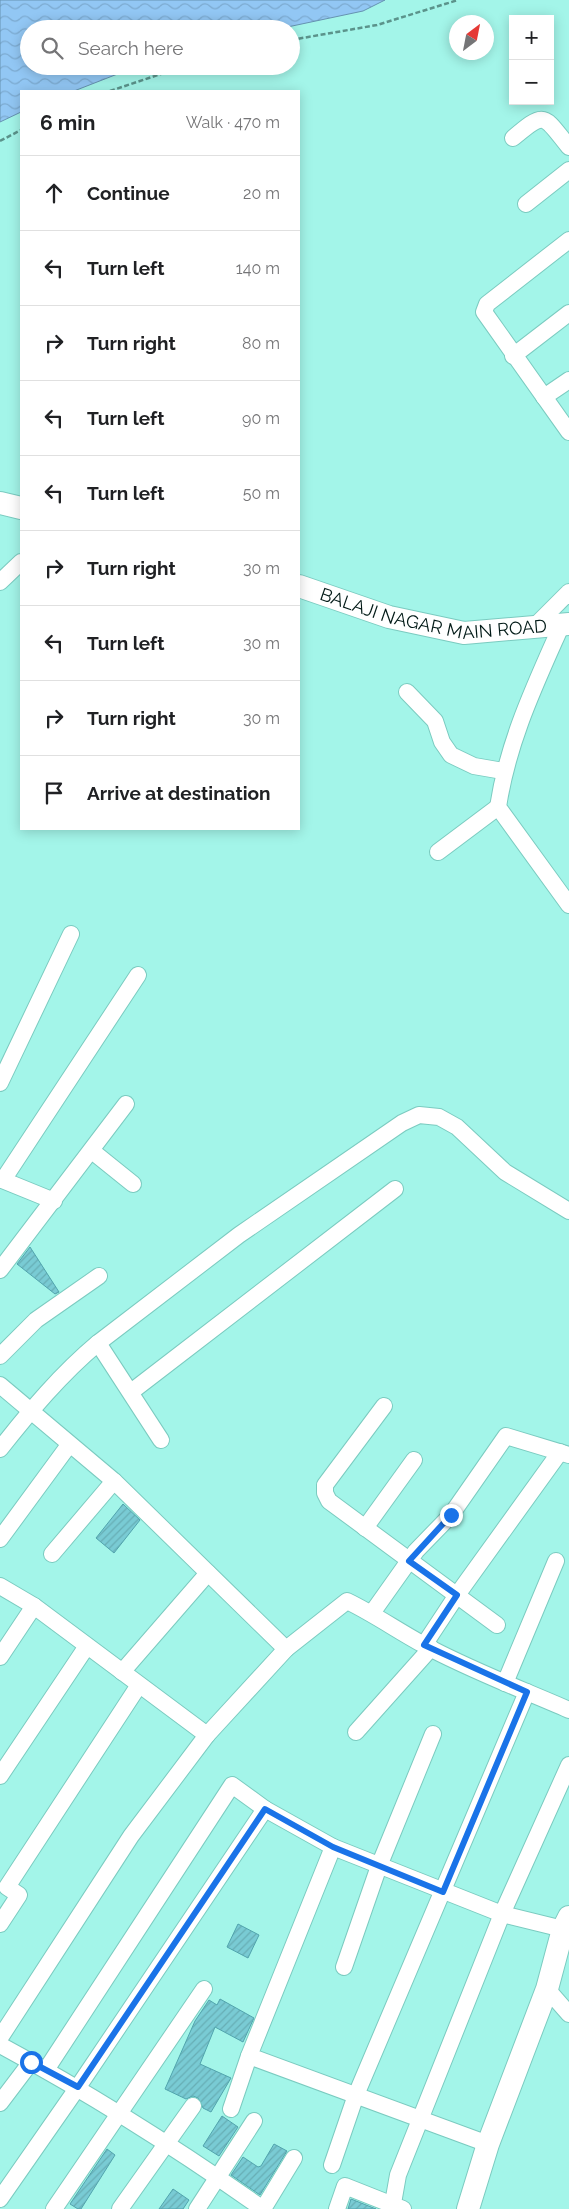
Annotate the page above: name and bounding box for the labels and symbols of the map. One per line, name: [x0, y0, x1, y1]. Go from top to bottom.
north arrow: [449, 15, 494, 60]
street label: BALAJI NAGAR MAIN ROAD: [317, 583, 548, 643]
route end: [440, 1504, 463, 1527]
route start: [20, 2051, 43, 2074]

